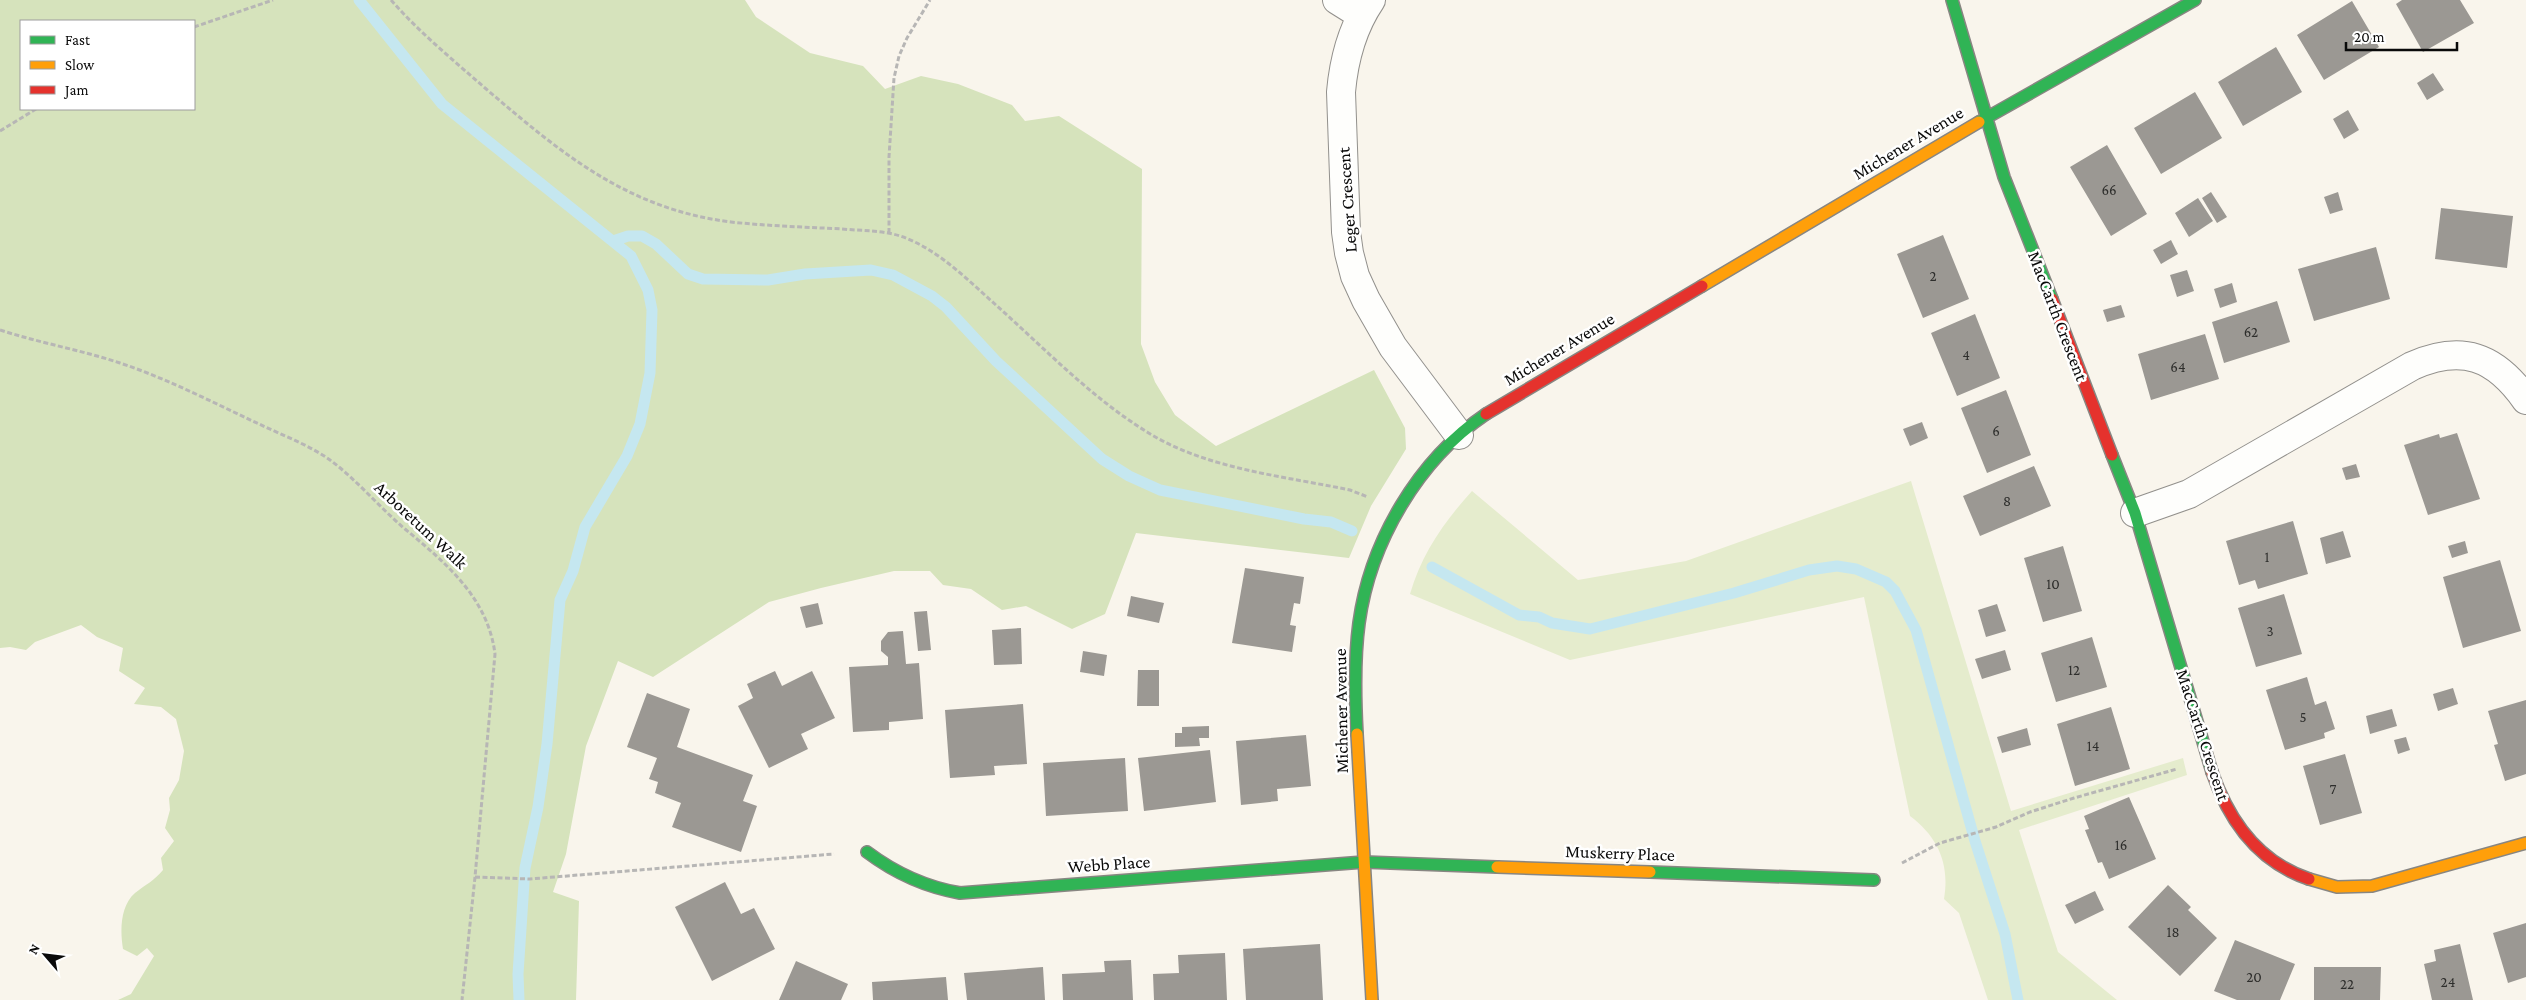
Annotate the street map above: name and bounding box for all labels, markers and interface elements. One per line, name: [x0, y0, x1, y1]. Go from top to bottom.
legend: [20, 20, 195, 110]
scale bar: [2346, 20, 2457, 52]
text: 20 m: [2354, 29, 2385, 45]
text: Fast: [65, 32, 91, 48]
text: Slow: [65, 57, 95, 73]
text: Jam: [63, 82, 88, 99]
street label: Michener Avenue: [1849, 102, 1967, 184]
street label: Leger Crescent: [1333, 146, 1361, 253]
house number: 66: [2101, 182, 2117, 198]
street label: MacCarth Crescent: [2024, 248, 2092, 385]
house number: 2: [1929, 268, 1937, 284]
street label: Michener Avenue: [1500, 308, 1618, 390]
house number: 62: [2244, 324, 2258, 340]
house number: 4: [1962, 347, 1970, 363]
house number: 64: [2170, 359, 2186, 375]
house number: 6: [1992, 423, 2000, 439]
street label: Arboretum Walk: [371, 477, 472, 573]
house number: 8: [2003, 493, 2011, 509]
house number: 1: [2265, 549, 2270, 565]
house number: 10: [2046, 576, 2060, 592]
house number: 3: [2266, 623, 2274, 639]
street label: Michener Avenue: [1330, 648, 1352, 774]
house number: 12: [2068, 662, 2080, 678]
street label: MacCarth Crescent: [2172, 667, 2234, 804]
house number: 5: [2299, 709, 2307, 725]
house number: 14: [2087, 738, 2099, 754]
house number: 7: [2330, 781, 2337, 797]
house number: 16: [2115, 837, 2127, 853]
street label: Muskerry Place: [1565, 841, 1675, 865]
street label: Webb Place: [1067, 851, 1151, 877]
house number: 18: [2166, 924, 2180, 940]
north arrow: [20, 930, 70, 980]
text: N: [24, 941, 43, 957]
house number: 20: [2246, 969, 2262, 985]
house number: 24: [2441, 974, 2455, 990]
house number: 22: [2340, 976, 2354, 992]

